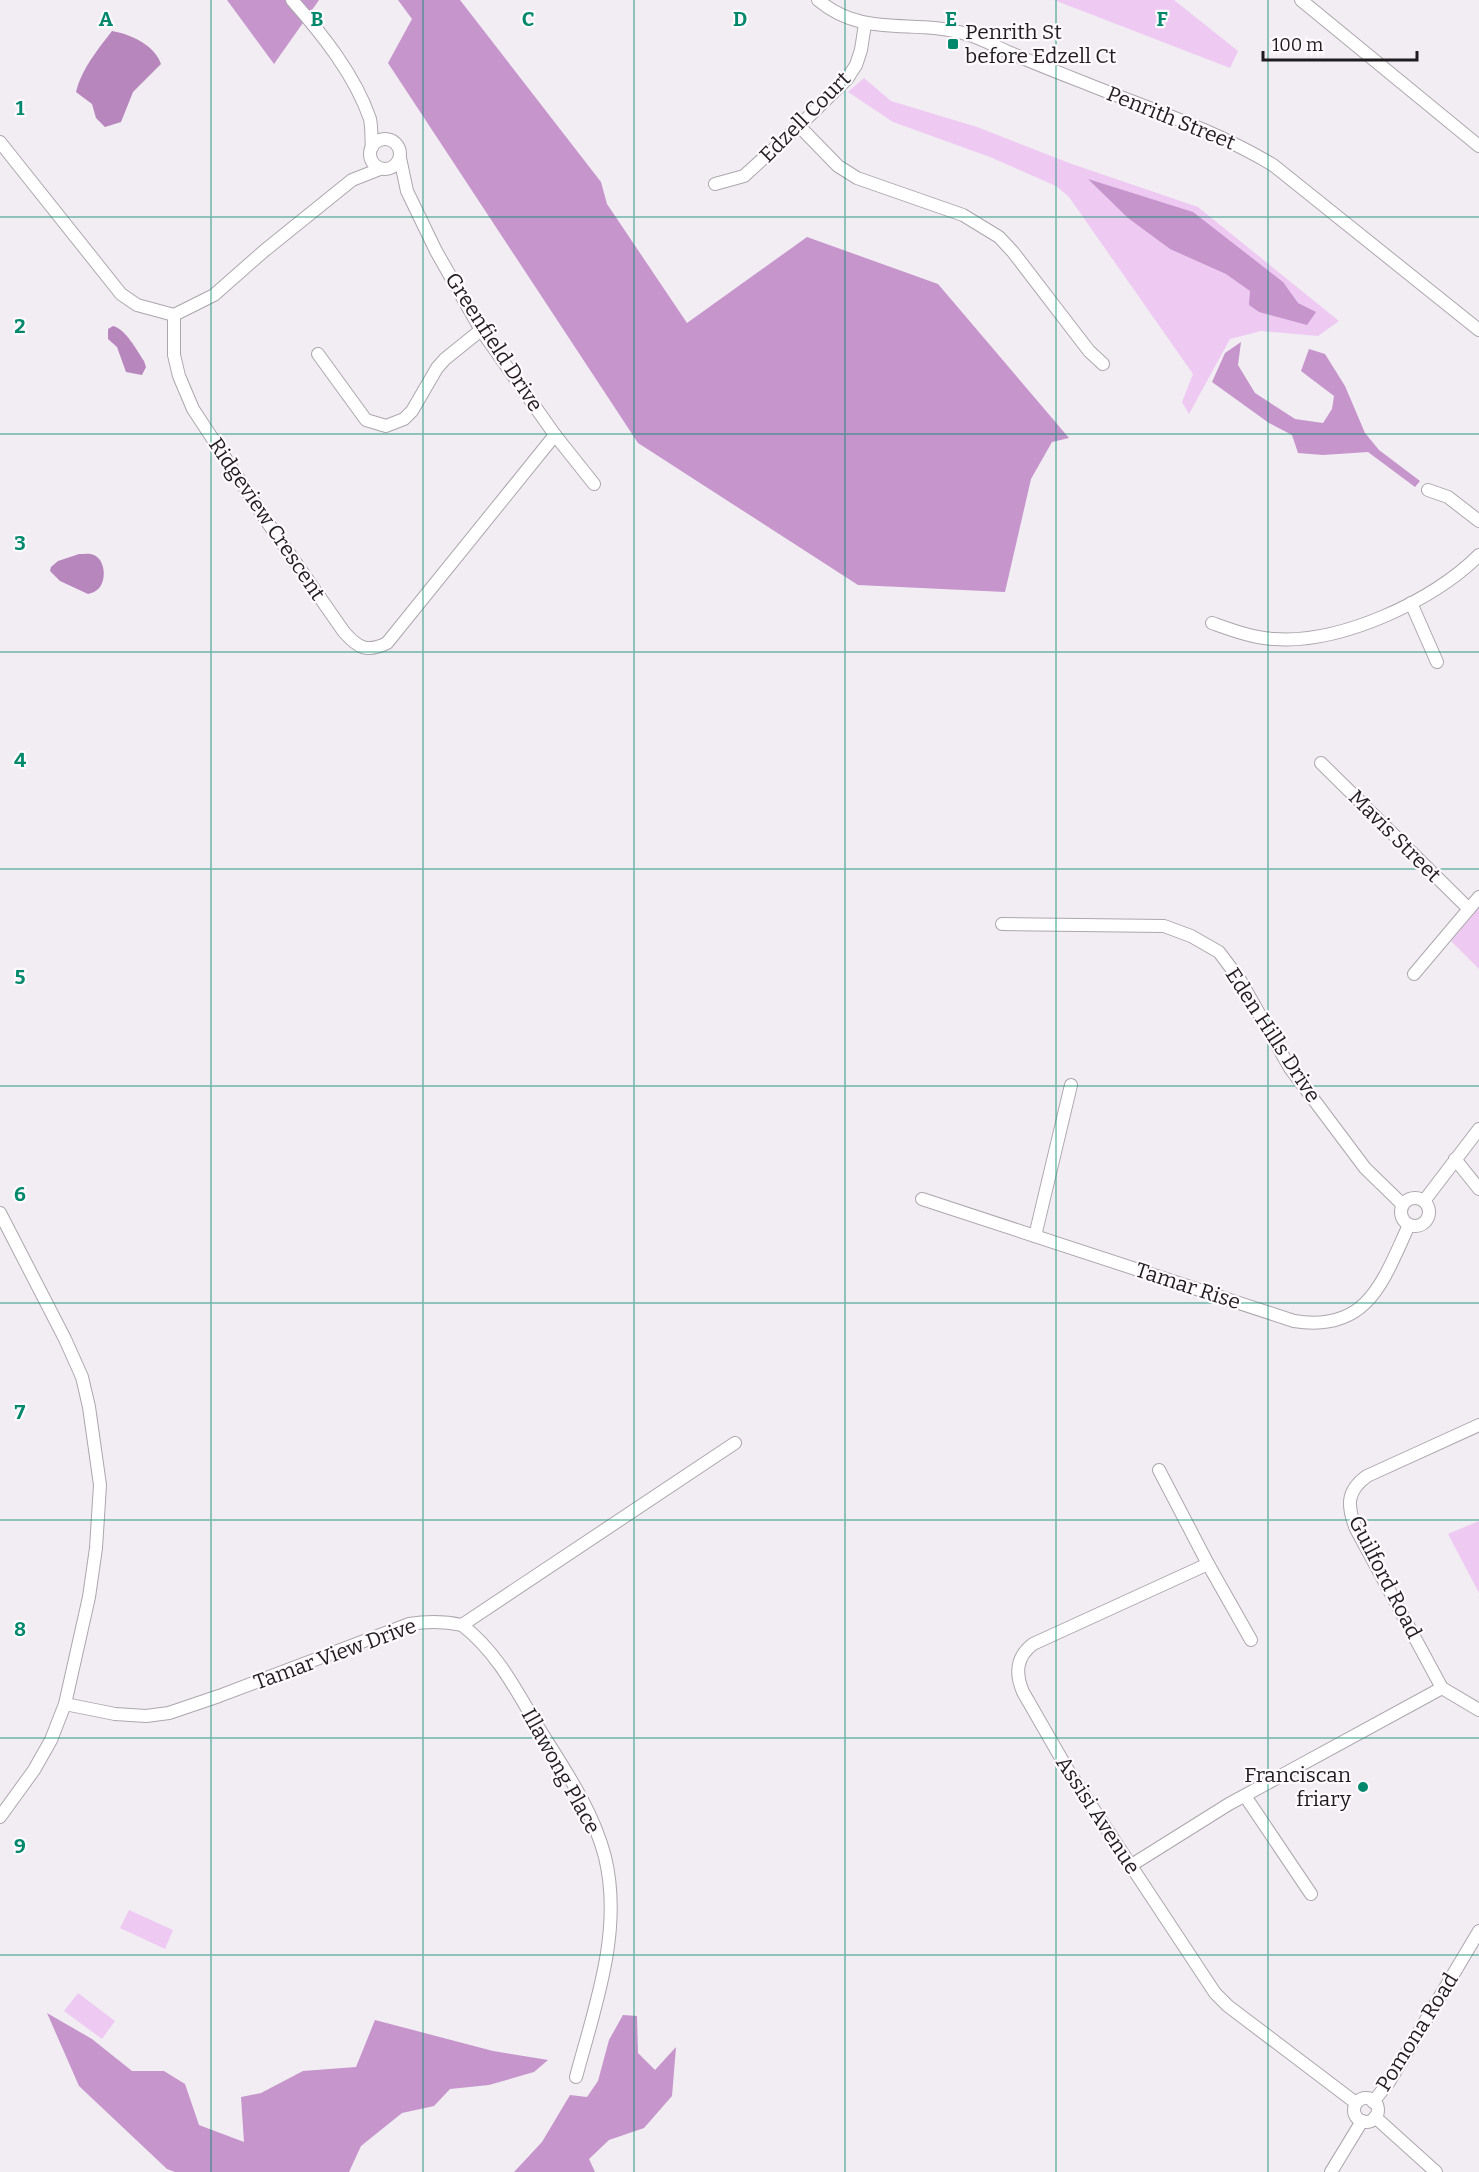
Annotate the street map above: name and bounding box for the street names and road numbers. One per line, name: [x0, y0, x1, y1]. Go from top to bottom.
street label: Edzell Court: [754, 66, 856, 168]
street label: Penrith Street: [1103, 80, 1239, 156]
street label: Greenfield Drive: [439, 268, 549, 416]
street label: Ridgeview Crescent: [203, 433, 331, 605]
street label: Mavis Street: [1343, 784, 1447, 888]
street label: Eden Hills Drive: [1220, 963, 1326, 1107]
street label: Tamar Rise: [1132, 1257, 1244, 1315]
street label: Guilford Road: [1343, 1511, 1427, 1643]
street label: Tamar View Drive: [250, 1612, 420, 1696]
street label: Illawong Place: [516, 1704, 606, 1838]
street label: Assisi Avenue: [1050, 1751, 1146, 1879]
street label: Pomona Road: [1370, 1968, 1464, 2096]

